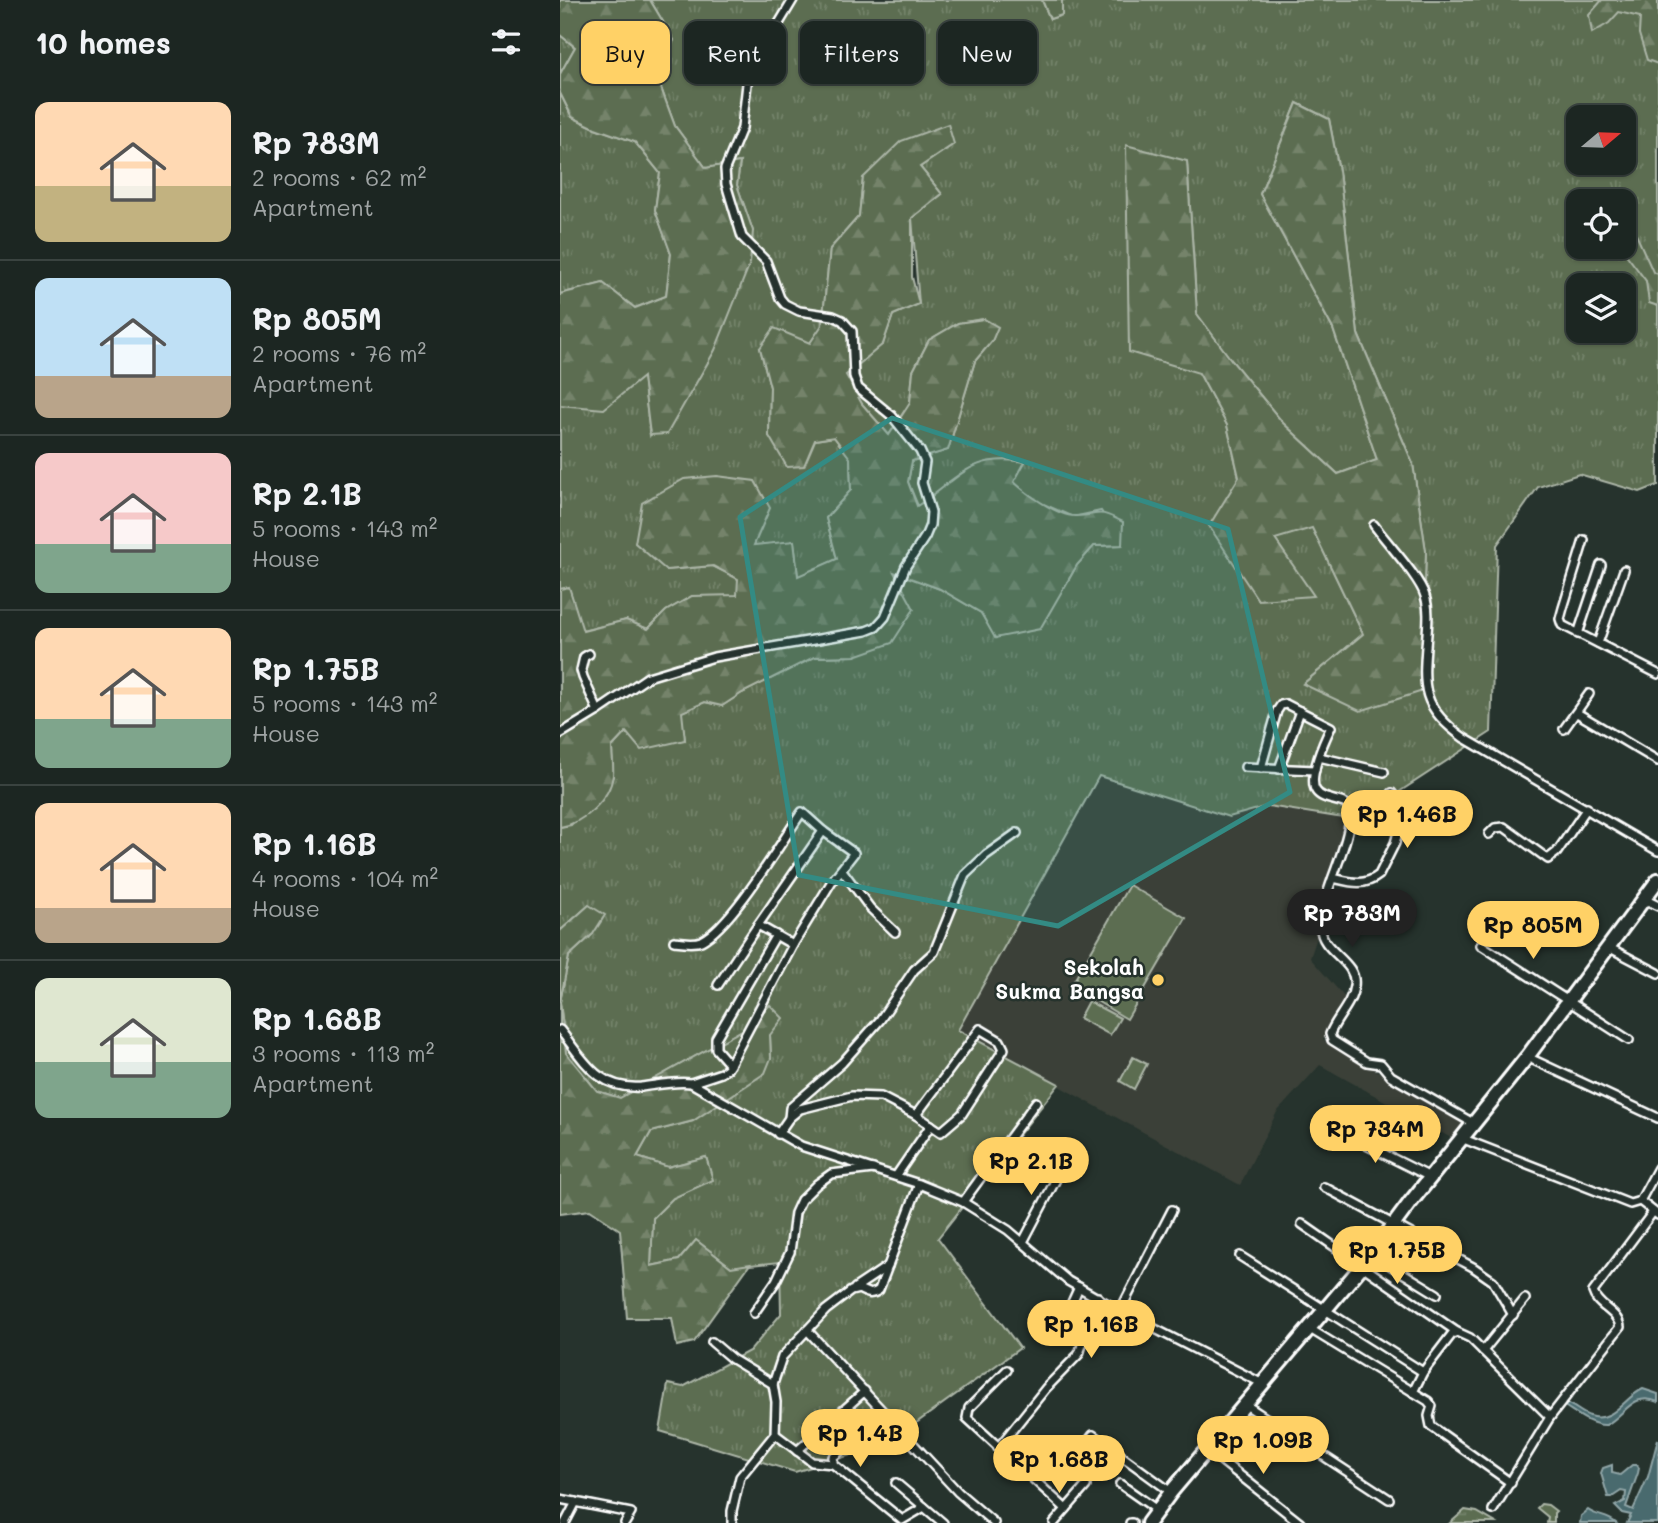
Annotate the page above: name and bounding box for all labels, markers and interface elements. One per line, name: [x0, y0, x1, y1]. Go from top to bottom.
chip: Buy: [581, 21, 670, 84]
chip: Rent: [684, 21, 786, 84]
chip: Filters: [800, 21, 924, 84]
chip: New: [938, 21, 1037, 84]
text: 10 homes: [35, 22, 171, 62]
icon: filters: [487, 23, 525, 61]
north arrow: [1566, 105, 1636, 175]
map controls: [1566, 105, 1636, 343]
text: Rp 783M: [252, 122, 380, 162]
icon: home: [91, 130, 175, 214]
text: 2 rooms · 62 m²: [252, 162, 426, 192]
button: locate: [1566, 189, 1636, 259]
text: Apartment: [252, 192, 374, 222]
button: layers: [1566, 273, 1636, 343]
text: Rp 805M: [252, 298, 382, 338]
icon: home: [91, 306, 175, 390]
text: 2 rooms · 76 m²: [252, 338, 426, 368]
text: Apartment: [252, 368, 374, 398]
text: Rp 2.1B: [252, 473, 362, 513]
icon: home: [91, 481, 175, 565]
text: 5 rooms · 143 m²: [252, 513, 438, 543]
text: House: [252, 543, 320, 573]
text: Rp 1.75B: [252, 648, 379, 688]
icon: home: [91, 656, 175, 740]
text: 5 rooms · 143 m²: [252, 688, 438, 718]
text: House: [252, 718, 320, 748]
pin: Rp 1.46B: [1335, 790, 1479, 850]
text: Rp 1.46B: [1357, 798, 1457, 828]
text: Rp 1.16B: [252, 823, 377, 863]
icon: home: [91, 831, 175, 915]
text: 4 rooms · 104 m²: [252, 863, 438, 893]
pin: Rp 783M: [1287, 890, 1417, 949]
text: House: [252, 893, 320, 923]
text: Rp 783M: [1303, 897, 1401, 927]
pin: Rp 805M: [1468, 902, 1598, 961]
text: Rp 805M: [1483, 909, 1583, 939]
place label: Sekolah Sukma Bangsa: [995, 953, 1144, 1004]
marker: Sekolah Sukma Bangsa: [1150, 972, 1166, 988]
text: Rp 1.68B: [252, 998, 382, 1038]
icon: home: [91, 1006, 175, 1090]
text: 3 rooms · 113 m²: [252, 1038, 434, 1068]
text: Apartment: [252, 1068, 374, 1098]
pin: Rp 734M: [1310, 1106, 1440, 1165]
text: Rp 734M: [1326, 1113, 1424, 1143]
pin: Rp 2.1B: [966, 1138, 1096, 1197]
text: Rp 2.1B: [989, 1145, 1073, 1175]
pin: Rp 1.75B: [1325, 1226, 1469, 1286]
text: Rp 1.75B: [1348, 1234, 1446, 1264]
pin: Rp 1.16B: [1019, 1300, 1163, 1360]
text: Rp 1.16B: [1043, 1308, 1139, 1338]
pin: Rp 1.4B: [795, 1410, 925, 1469]
pin: Rp 1.09B: [1191, 1416, 1335, 1476]
text: Rp 1.4B: [817, 1417, 903, 1447]
text: Rp 1.09B: [1213, 1424, 1313, 1454]
pin: Rp 1.68B: [987, 1436, 1131, 1495]
text: Rp 1.68B: [1009, 1443, 1109, 1473]

